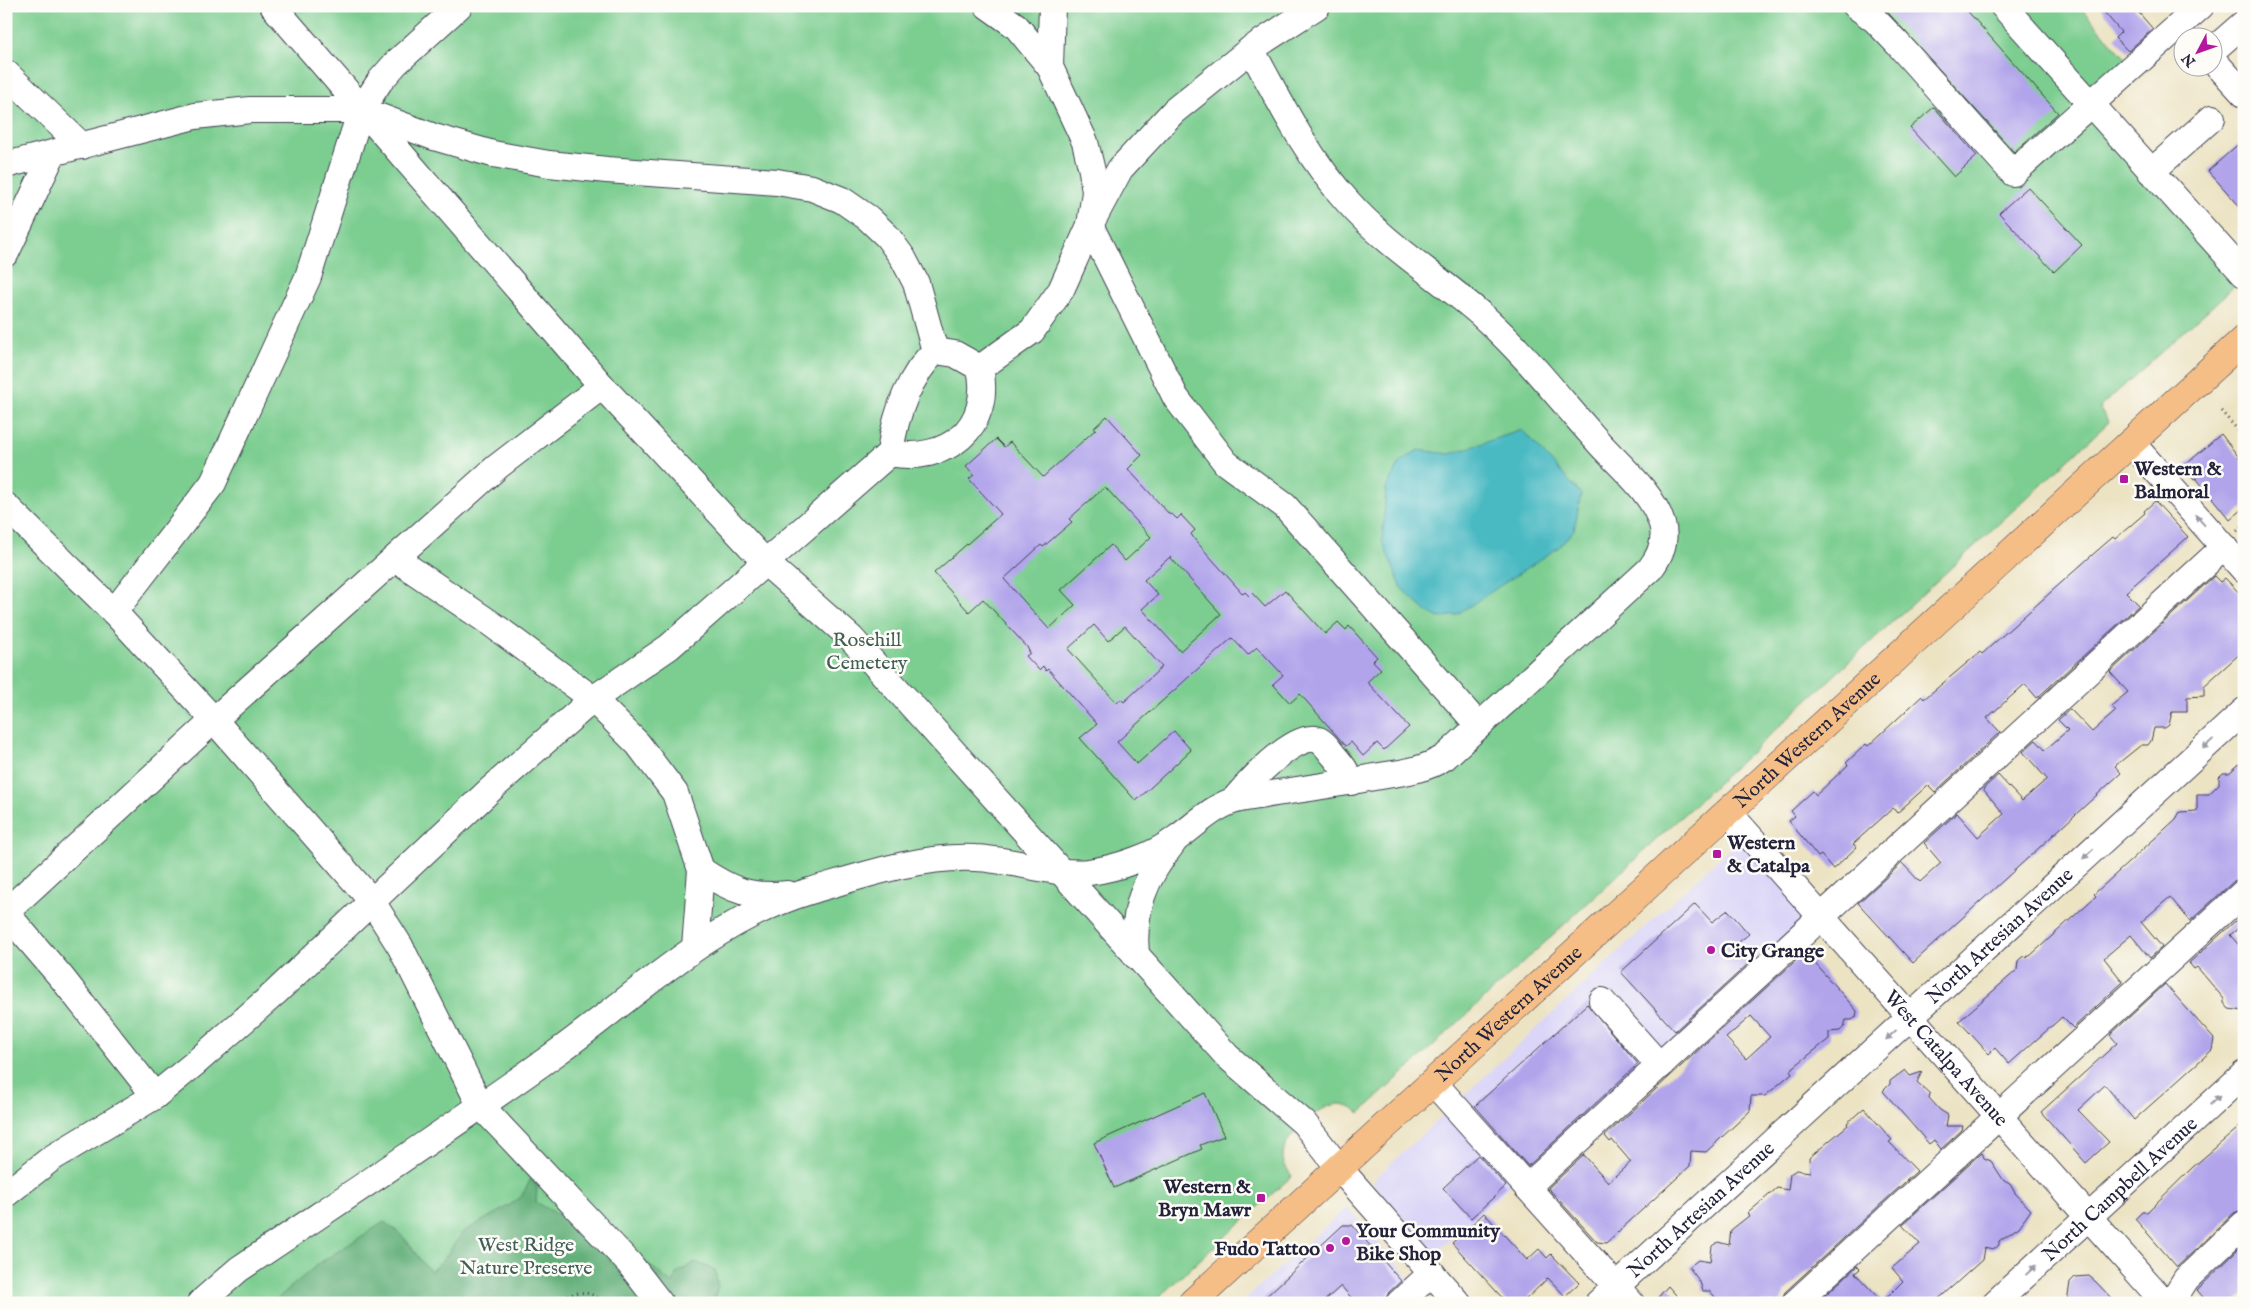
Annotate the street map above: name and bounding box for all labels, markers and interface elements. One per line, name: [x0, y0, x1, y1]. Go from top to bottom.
north arrow: [2172, 28, 2222, 78]
text: N: [2178, 49, 2200, 71]
place label: Western & Balmoral: [2133, 457, 2222, 505]
marker: Western & Balmoral: [2118, 473, 2130, 485]
one-way arrow: [2194, 515, 2206, 527]
park label: Rosehill Cemetery: [826, 628, 908, 676]
street label: North Western Avenue: [1729, 667, 1887, 814]
one-way arrow: [2202, 738, 2214, 750]
place label: Western & Catalpa: [1726, 831, 1810, 879]
marker: Western & Catalpa: [1711, 848, 1723, 860]
one-way arrow: [2082, 848, 2094, 860]
street label: North Artesian Avenue: [1921, 863, 2079, 1010]
place label: City Grange: [1721, 939, 1825, 964]
street label: North Western Avenue: [1431, 941, 1588, 1088]
marker: City Grange: [1705, 944, 1717, 956]
street label: West Catalpa Avenue: [1878, 985, 2013, 1132]
one-way arrow: [1884, 1029, 1897, 1040]
one-way arrow: [2208, 1095, 2221, 1106]
street label: North Campbell Avenue: [2037, 1112, 2203, 1267]
street label: North Artesian Avenue: [1623, 1136, 1780, 1284]
place label: Western & Bryn Mawr: [1158, 1175, 1252, 1223]
marker: Western & Bryn Mawr: [1255, 1192, 1267, 1204]
place label: Your Community Bike Shop: [1356, 1219, 1501, 1267]
park label: West Ridge Nature Preserve: [459, 1233, 593, 1281]
marker: Your Community Bike Shop: [1340, 1235, 1352, 1247]
place label: Fudo Tattoo: [1214, 1237, 1320, 1262]
marker: Fudo Tattoo: [1324, 1242, 1336, 1254]
one-way arrow: [2024, 1264, 2036, 1276]

